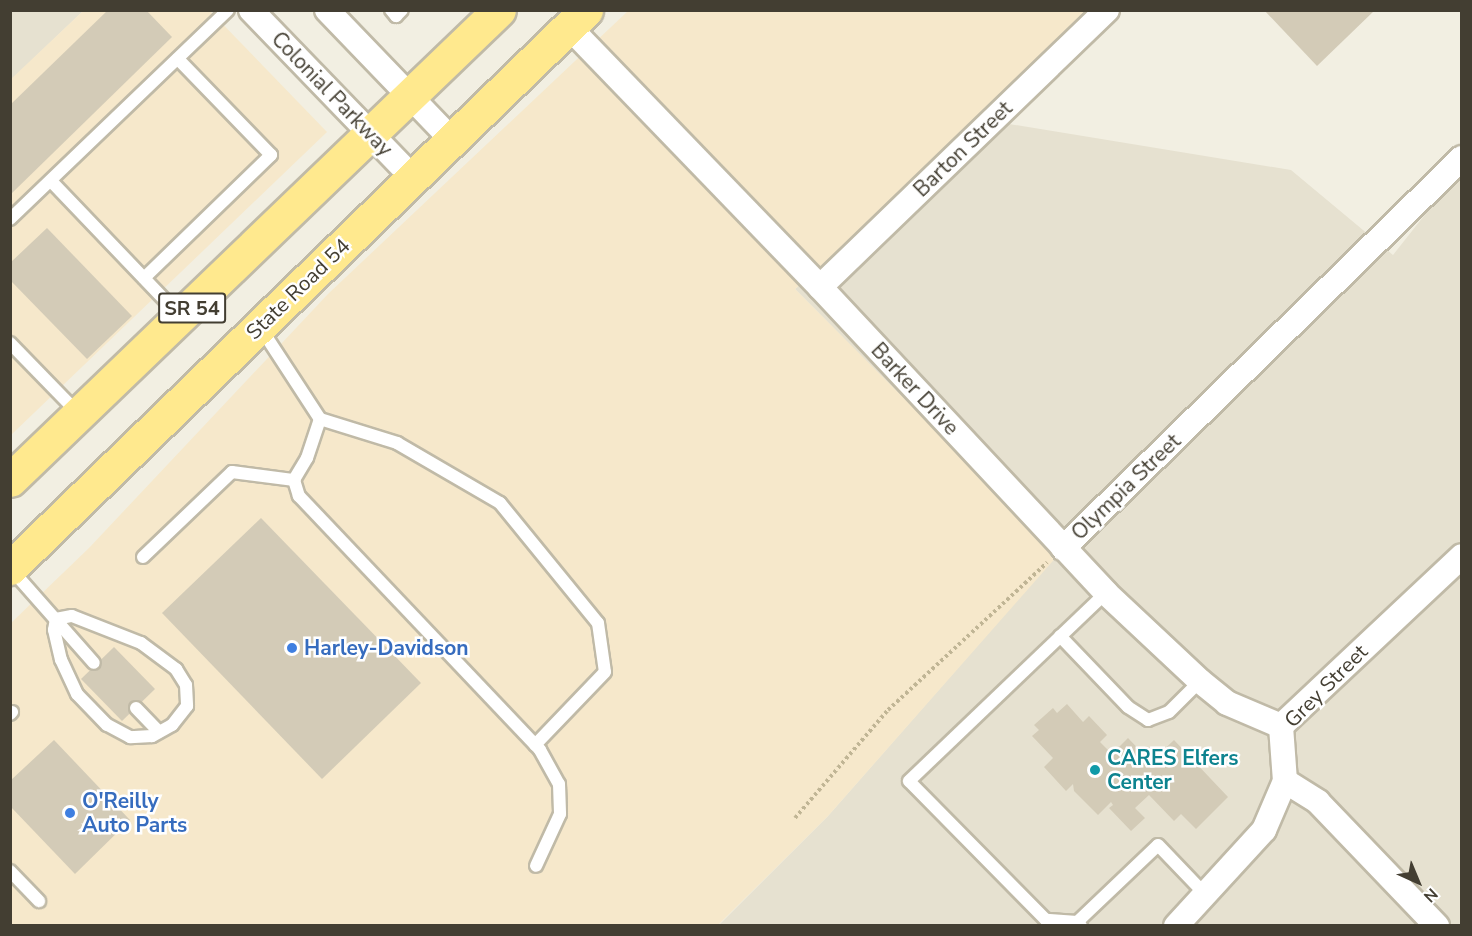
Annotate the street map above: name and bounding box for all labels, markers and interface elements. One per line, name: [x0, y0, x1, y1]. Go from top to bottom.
street label: Colonial Parkway: [266, 27, 398, 161]
street label: Barton Street: [909, 96, 1017, 202]
street label: State Road 54: [241, 233, 355, 345]
road number: SR 54: [158, 291, 226, 325]
street label: Barker Drive: [866, 338, 964, 440]
street label: Olympia Street: [1066, 429, 1186, 545]
place label: Harley-Davidson: [304, 635, 469, 661]
street label: Grey Street: [1279, 639, 1373, 733]
marker: Harley-Davidson: [285, 641, 299, 655]
place label: CARES Elfers Center: [1107, 745, 1238, 795]
marker: CARES Elfers Center: [1088, 763, 1102, 777]
place label: O'Reilly Auto Parts: [82, 788, 187, 838]
marker: O'Reilly Auto Parts: [63, 806, 77, 820]
north arrow: [1388, 852, 1448, 912]
text: N: [1419, 883, 1442, 907]

